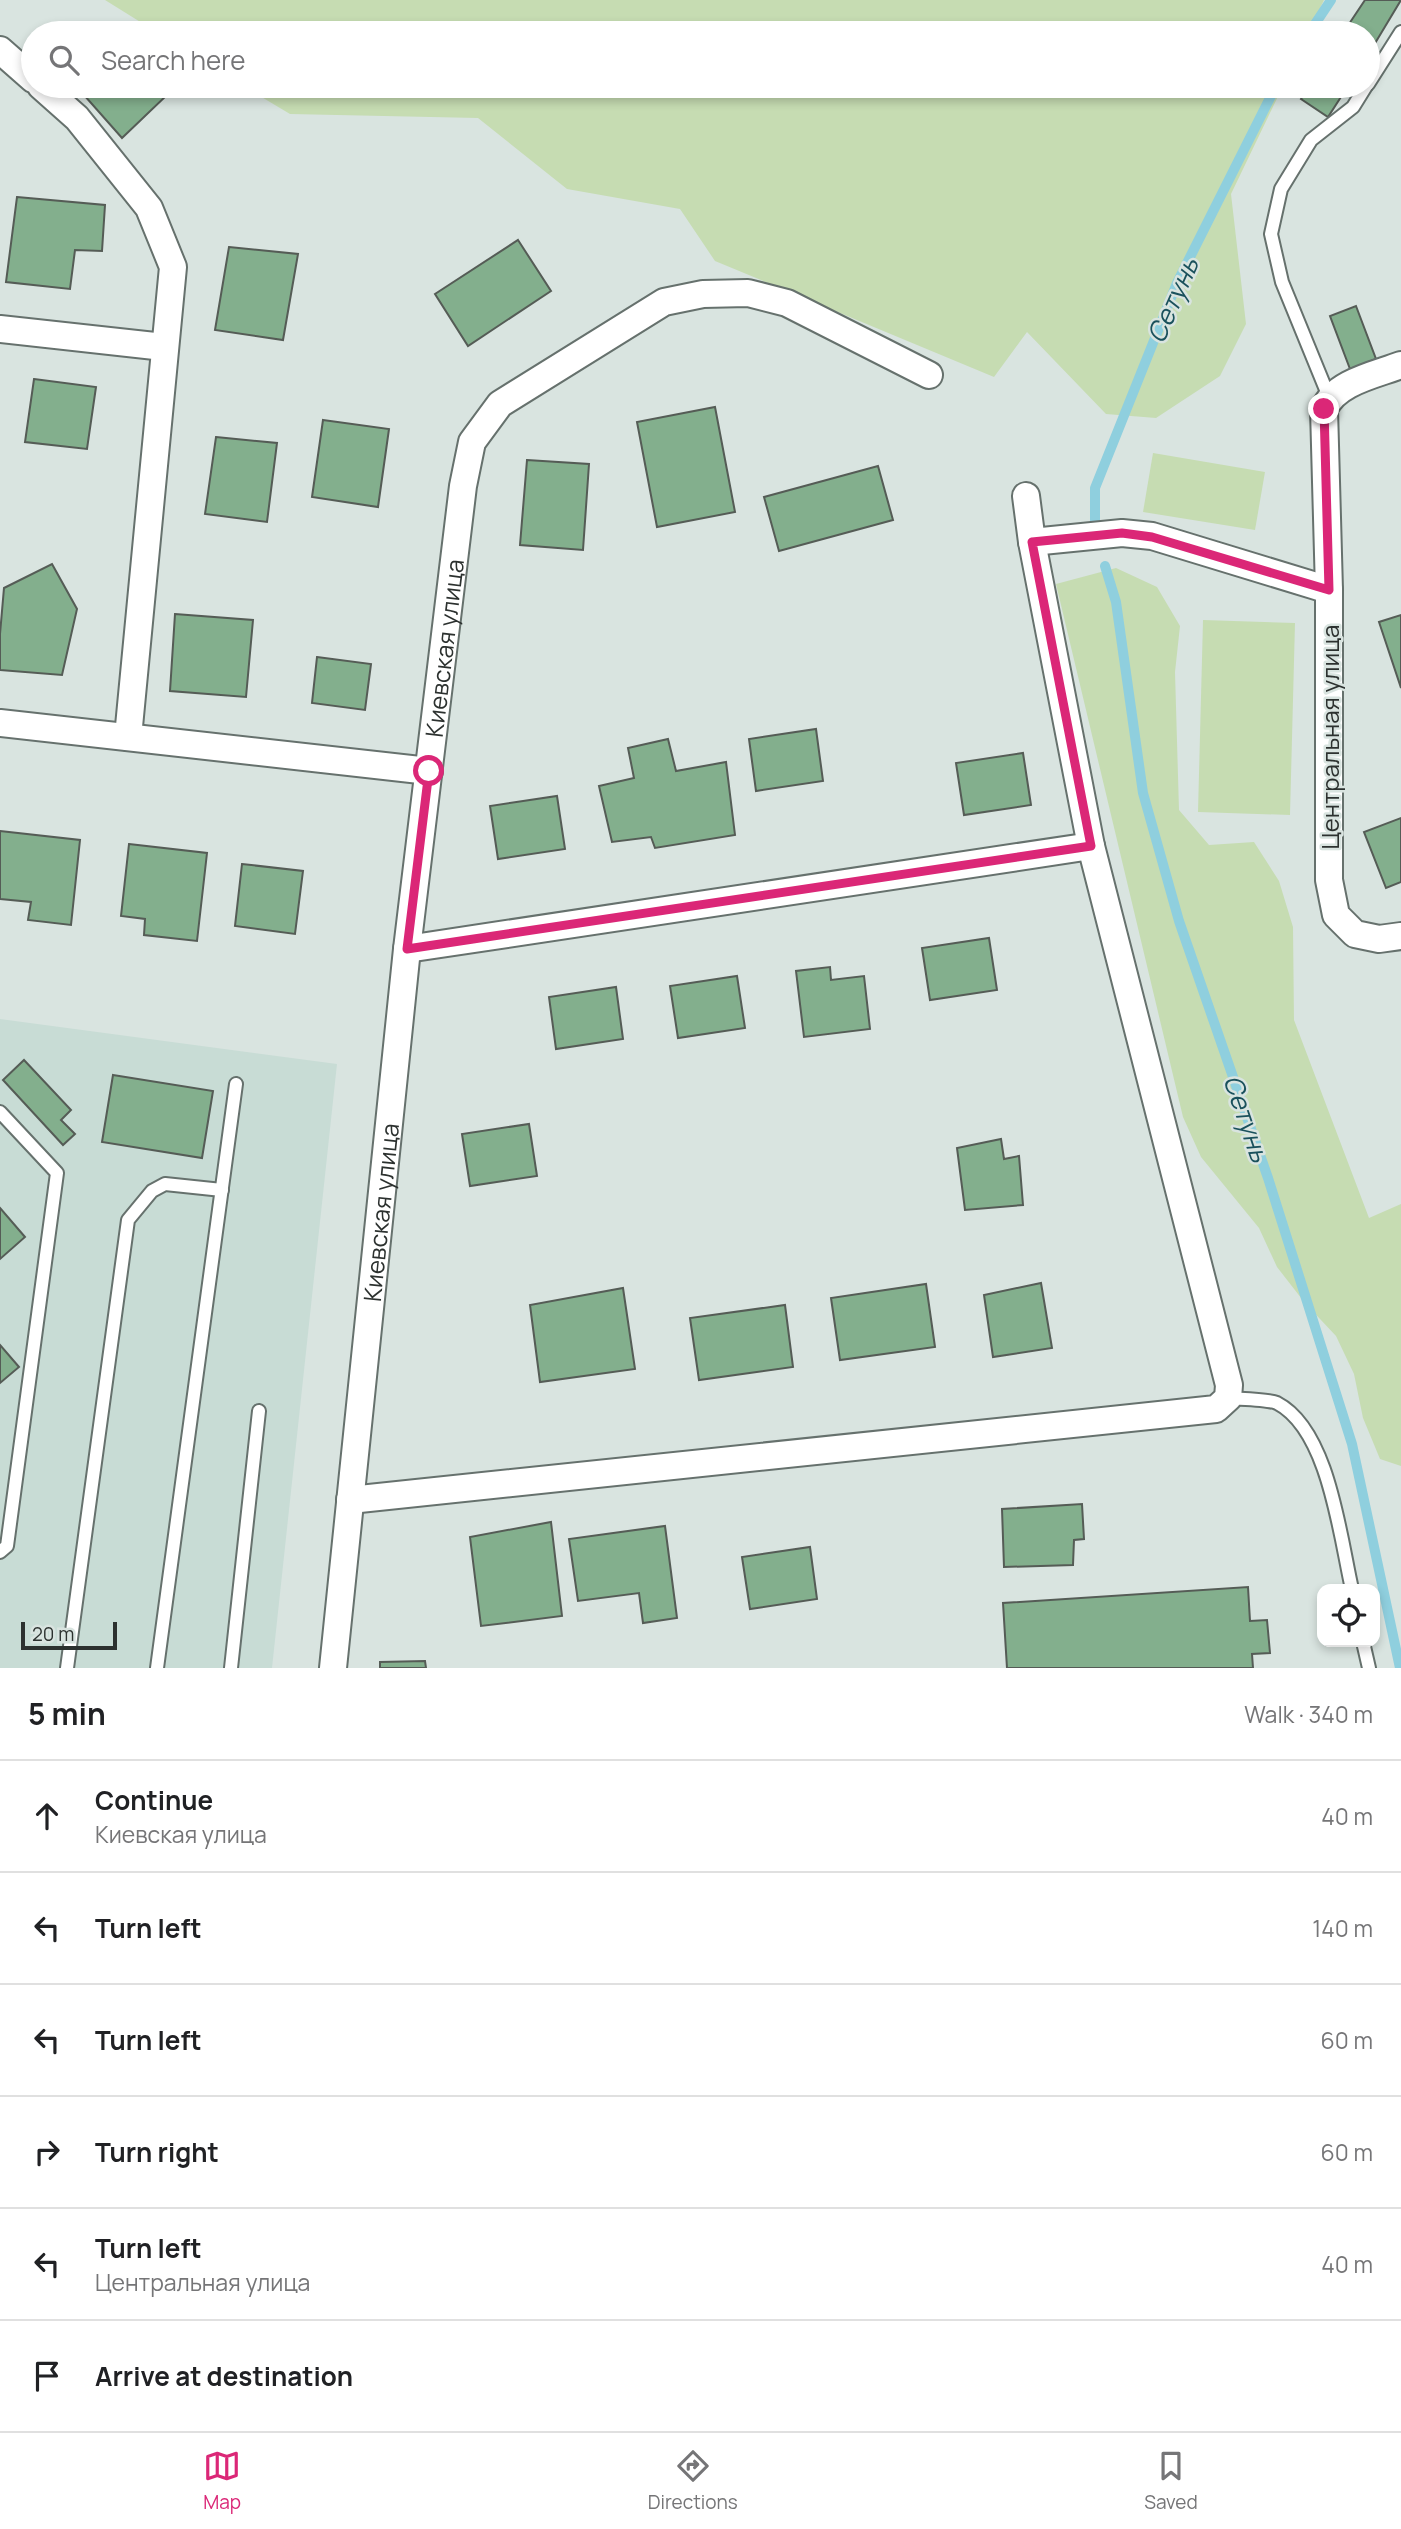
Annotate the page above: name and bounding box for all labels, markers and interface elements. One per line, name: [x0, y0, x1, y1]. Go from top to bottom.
search box: [21, 21, 1380, 98]
icon: search: [45, 41, 83, 79]
text: Search here: [101, 42, 246, 78]
water label: Сетунь: [1137, 251, 1207, 348]
route end: [1308, 393, 1339, 424]
street label: Киевская улица: [416, 557, 471, 739]
street label: Центральная улица: [1313, 625, 1346, 849]
route start: [413, 755, 444, 786]
water label: Сетунь: [1215, 1070, 1279, 1167]
street label: Киевская улица: [354, 1122, 405, 1303]
map controls: [1317, 1584, 1380, 1647]
button: locate: [1317, 1584, 1380, 1647]
scale bar: [21, 1619, 117, 1651]
text: 20 m: [32, 1621, 74, 1647]
text: 5 min: [28, 1693, 106, 1734]
text: Walk · 340 m: [1244, 1698, 1373, 1730]
text: Continue: [95, 1782, 213, 1818]
icon: ahead: [28, 1797, 66, 1835]
text: 40 m: [1321, 1800, 1373, 1832]
text: Киевская улица: [95, 1818, 267, 1850]
icon: left: [28, 1909, 66, 1947]
text: Turn left: [95, 1910, 202, 1946]
text: 140 m: [1312, 1912, 1373, 1944]
icon: left: [28, 2021, 66, 2059]
text: Turn left: [95, 2022, 202, 2058]
text: 60 m: [1321, 2024, 1373, 2056]
icon: right: [28, 2133, 66, 2171]
text: Turn right: [95, 2134, 219, 2170]
text: 60 m: [1321, 2136, 1373, 2168]
text: Turn left: [95, 2230, 202, 2266]
icon: left: [28, 2245, 66, 2283]
text: 40 m: [1321, 2248, 1373, 2280]
text: Центральная улица: [95, 2266, 310, 2298]
icon: arrive: [28, 2357, 66, 2395]
text: Arrive at destination: [95, 2358, 353, 2394]
tab: Map: [203, 2447, 241, 2515]
tab: Directions: [648, 2447, 738, 2515]
tab: Saved: [1144, 2447, 1198, 2515]

